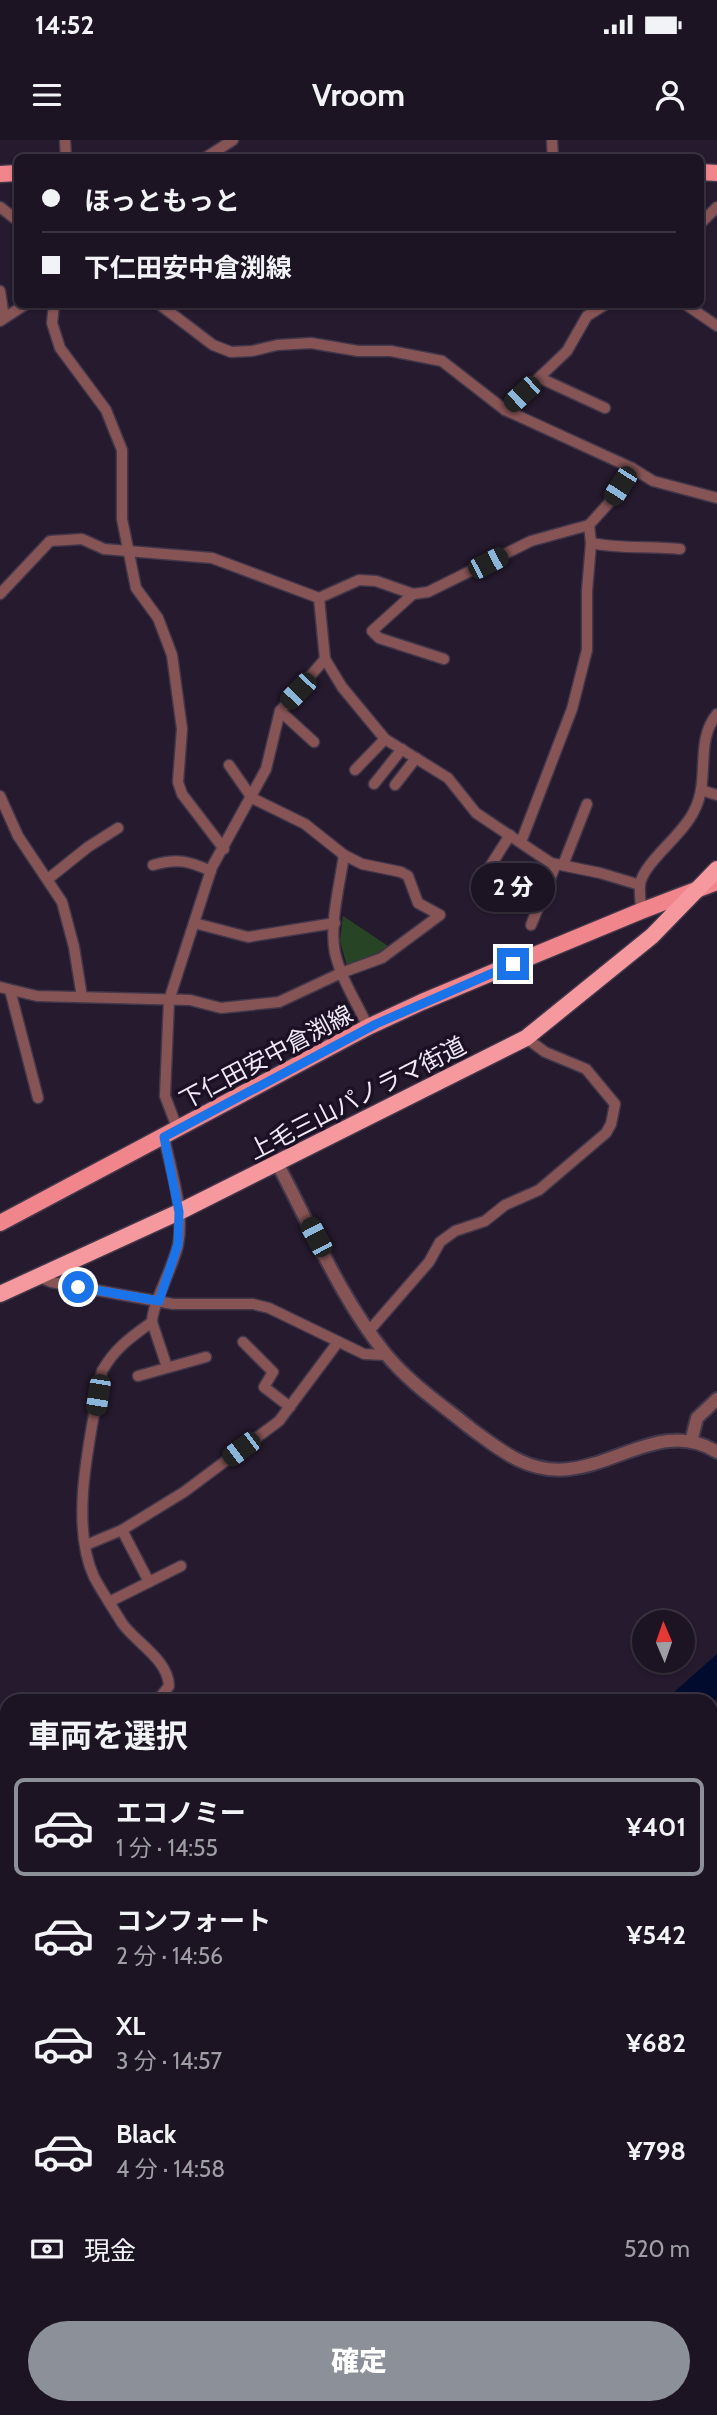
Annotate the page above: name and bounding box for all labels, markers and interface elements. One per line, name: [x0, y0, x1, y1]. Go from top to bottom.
text: 14:52: [35, 9, 94, 41]
text: Vroom: [312, 75, 405, 114]
icon: menu: [28, 76, 66, 114]
icon: person: [651, 76, 689, 114]
text: ほっともっと: [84, 185, 240, 217]
text: 下仁田安中倉渕線: [84, 252, 292, 284]
car: [500, 372, 545, 416]
car: [600, 463, 641, 509]
car: [465, 544, 512, 582]
car: [276, 669, 321, 713]
callout: 2 分: [471, 862, 555, 912]
text: 2 分: [493, 873, 533, 901]
route end: [497, 948, 529, 980]
street label: 下仁田安中倉渕線: [174, 999, 358, 1115]
street label: 上毛三山パノラマ街道: [243, 1031, 471, 1165]
car: [297, 1214, 336, 1260]
route start: [62, 1271, 94, 1303]
car: [85, 1373, 112, 1417]
car: [218, 1428, 265, 1470]
north arrow: [632, 1610, 695, 1673]
map controls: [632, 1610, 695, 1673]
text: 車両を選択: [28, 1716, 188, 1755]
icon: car: [32, 1796, 95, 1859]
text: エコノミー: [116, 1797, 246, 1829]
text: ¥401: [626, 1811, 686, 1843]
text: 1 分 · 14:55: [116, 1834, 218, 1862]
icon: car: [32, 1904, 95, 1967]
text: コンフォート: [116, 1905, 271, 1937]
text: ¥542: [626, 1919, 686, 1951]
text: 2 分 · 14:56: [116, 1942, 223, 1970]
text: XL: [116, 2010, 145, 2042]
icon: car: [32, 2012, 95, 2075]
text: ¥682: [626, 2027, 686, 2059]
text: 3 分 · 14:57: [116, 2047, 222, 2075]
text: Black: [116, 2118, 176, 2150]
icon: car: [32, 2120, 95, 2183]
text: ¥798: [627, 2135, 686, 2167]
text: 4 分 · 14:58: [116, 2155, 225, 2183]
icon: cash: [28, 2230, 66, 2268]
text: 現金: [84, 2235, 136, 2267]
text: 520 m: [624, 2235, 690, 2263]
button: 確定: [28, 2321, 690, 2401]

